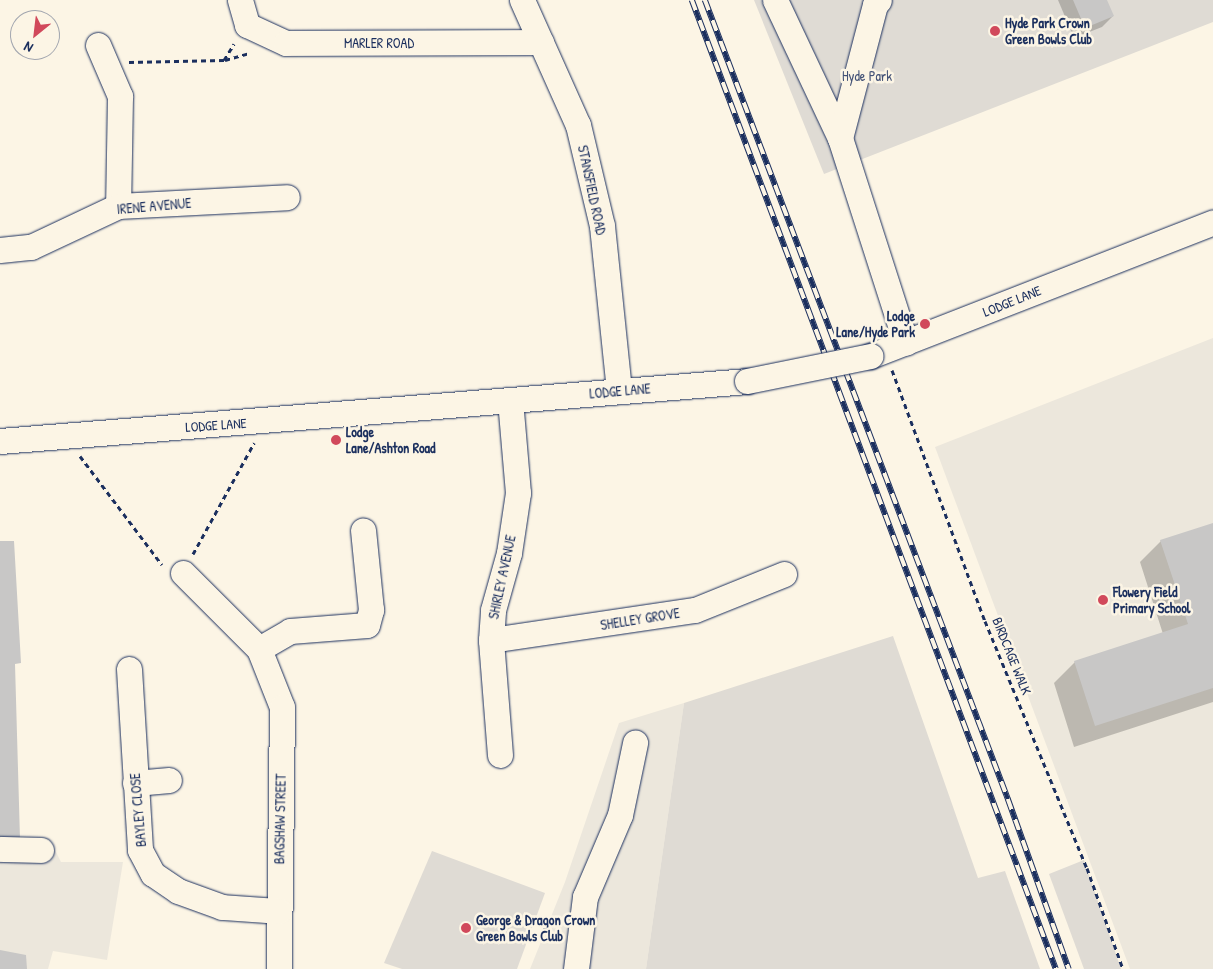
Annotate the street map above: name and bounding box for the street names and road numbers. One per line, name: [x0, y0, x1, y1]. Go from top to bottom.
street label: MARLER ROAD: [344, 35, 414, 51]
street label: STANSFIELD ROAD: [574, 144, 610, 236]
street label: IRENE AVENUE: [116, 194, 192, 218]
street label: LODGE LANE: [980, 282, 1044, 320]
street label: LODGE LANE: [589, 380, 651, 402]
street label: LODGE LANE: [185, 414, 247, 436]
street label: SHIRLEY AVENUE: [485, 533, 519, 621]
street label: SHELLEY GROVE: [599, 604, 681, 634]
street label: BIRDCAGE WALK: [989, 615, 1035, 697]
street label: BAYLEY CLOSE: [126, 772, 150, 848]
street label: BAGSHAW STREET: [271, 774, 289, 864]

